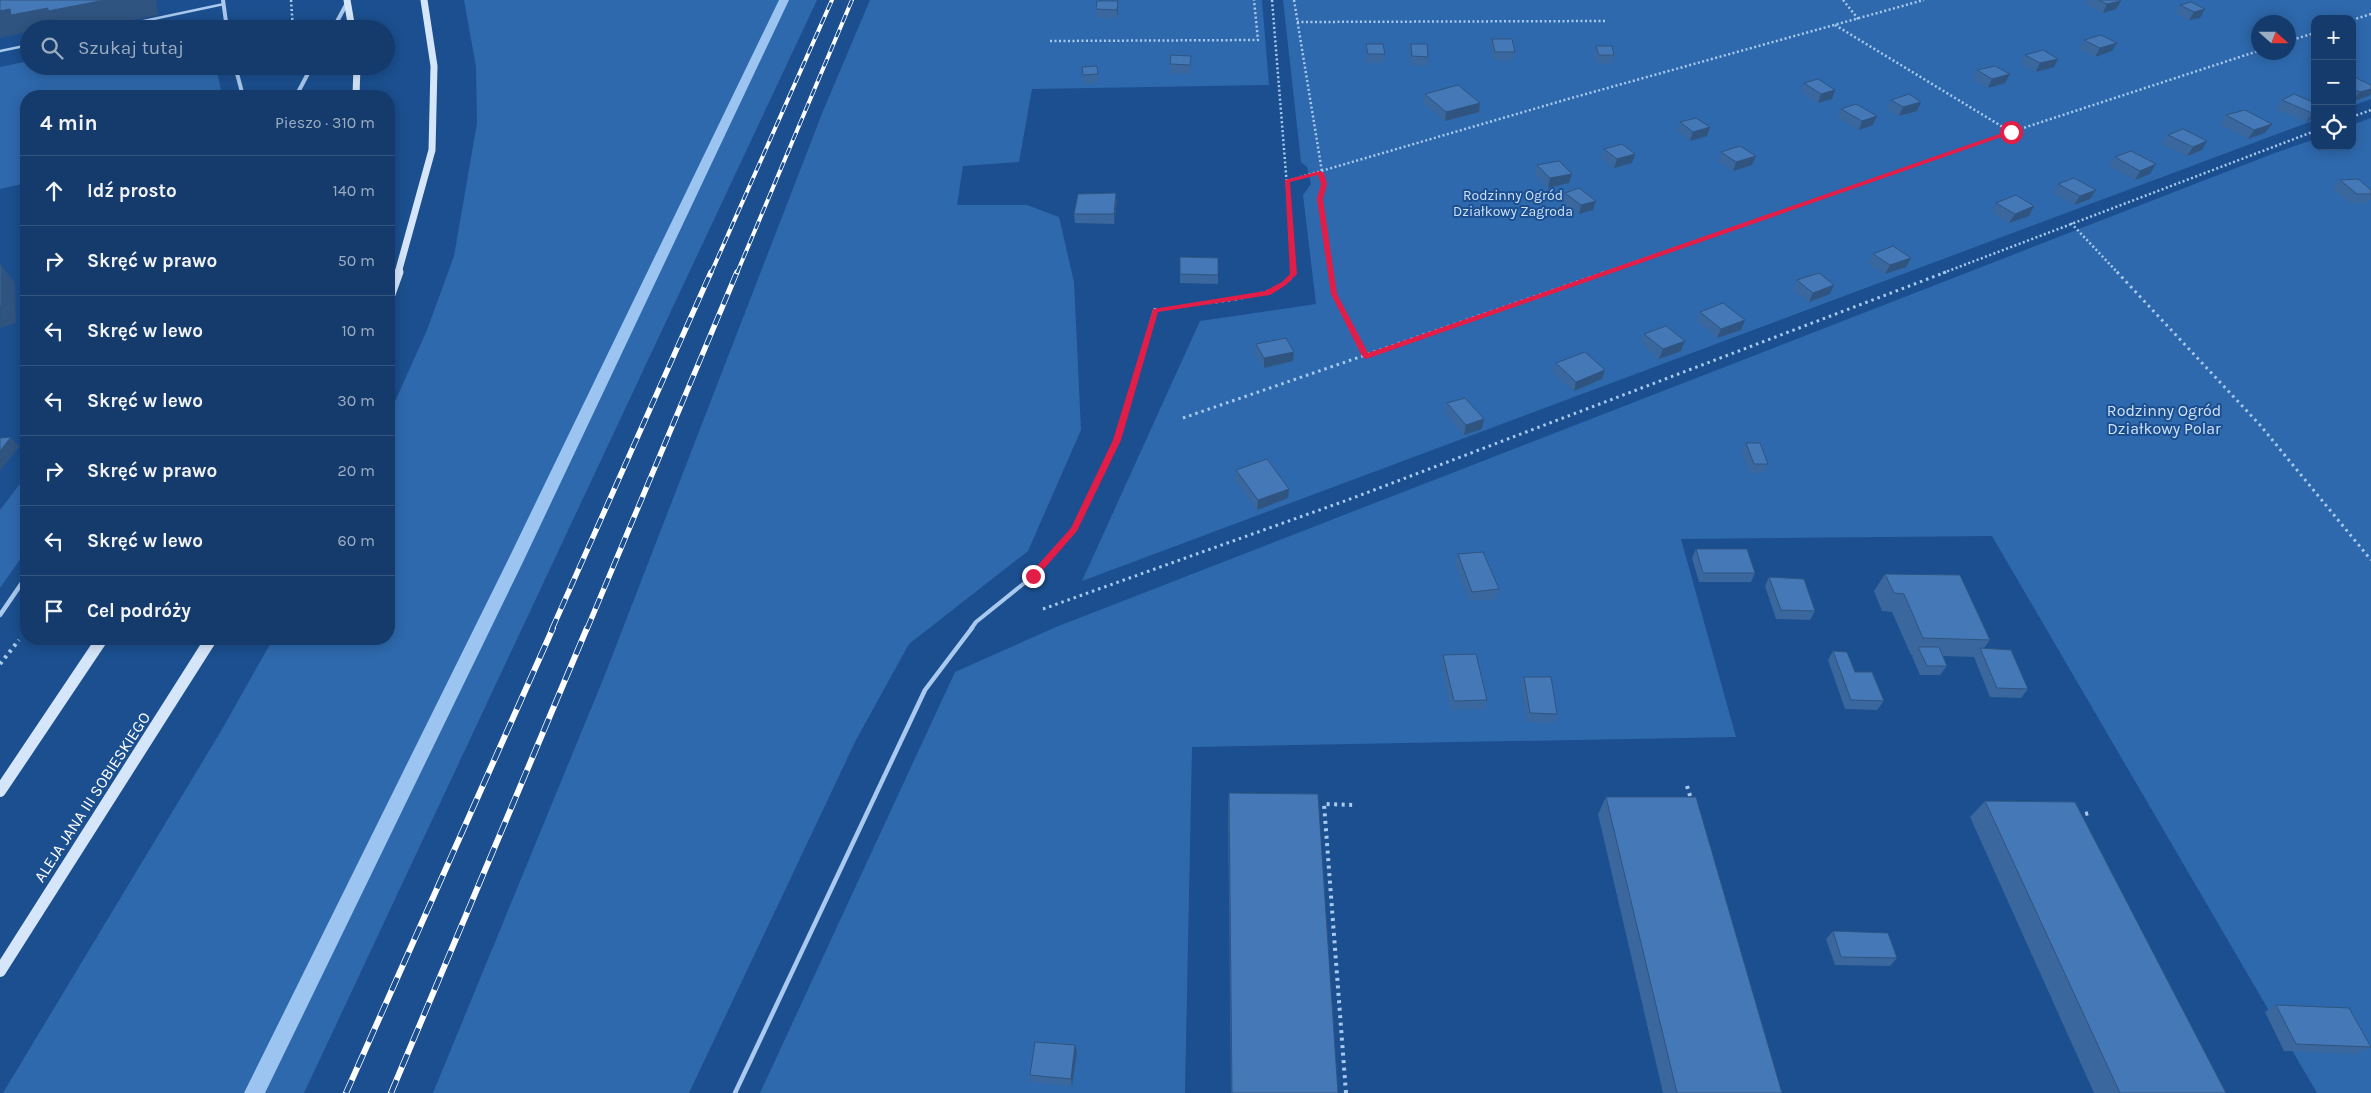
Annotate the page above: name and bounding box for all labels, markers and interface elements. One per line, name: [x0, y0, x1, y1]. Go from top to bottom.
north arrow: [2251, 15, 2296, 60]
map controls: [2311, 15, 2356, 150]
button: +: [2311, 15, 2356, 60]
search box: [20, 20, 395, 75]
icon: search: [38, 34, 66, 62]
text: Szukaj tutaj: [78, 37, 184, 59]
button: −: [2311, 60, 2356, 105]
button: locate: [2311, 105, 2356, 150]
text: 4 min: [40, 111, 98, 135]
text: Pieszo · 310 m: [275, 113, 375, 132]
route start: [2000, 121, 2023, 144]
icon: ahead: [40, 177, 68, 205]
text: Idź prosto: [87, 180, 177, 202]
text: 140 m: [333, 181, 375, 200]
park label: Rodzinny Ogród Działkowy Zagroda: [1453, 187, 1573, 220]
icon: right: [40, 247, 68, 275]
text: Skręć w prawo: [87, 250, 217, 272]
text: 50 m: [338, 251, 375, 270]
icon: left: [40, 317, 68, 345]
text: Skręć w lewo: [87, 320, 203, 342]
text: 10 m: [341, 321, 375, 340]
icon: left: [40, 387, 68, 415]
text: Skręć w lewo: [87, 390, 203, 412]
text: 30 m: [337, 391, 375, 410]
park label: Rodzinny Ogród Działkowy Polar: [2107, 401, 2221, 438]
icon: right: [40, 457, 68, 485]
text: Skręć w prawo: [87, 460, 217, 482]
text: 20 m: [337, 461, 375, 480]
icon: left: [40, 527, 68, 555]
text: Skręć w lewo: [87, 530, 203, 552]
text: 60 m: [338, 531, 375, 550]
route end: [1022, 565, 1045, 588]
icon: arrive: [40, 597, 68, 625]
text: Cel podróży: [87, 600, 191, 622]
street label: ALEJA JANA III SOBIESKIEGO: [30, 708, 154, 886]

